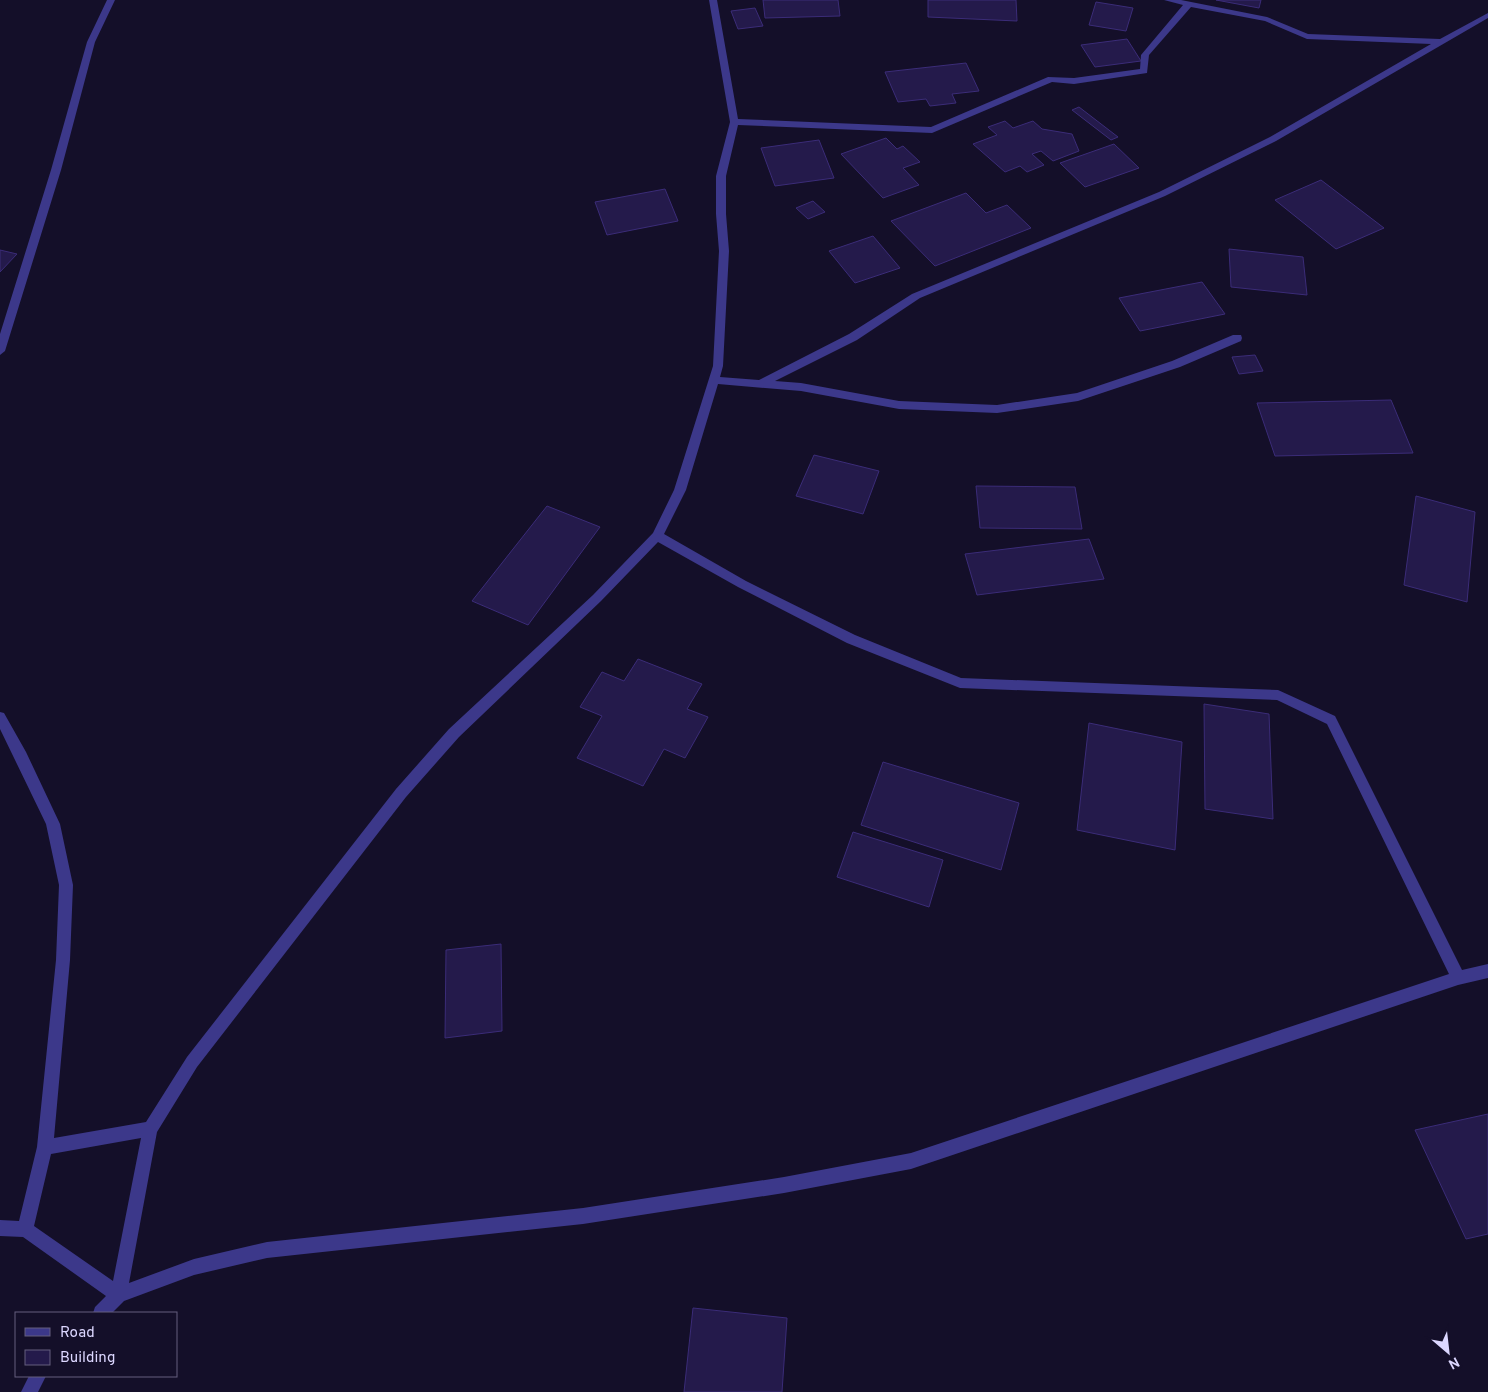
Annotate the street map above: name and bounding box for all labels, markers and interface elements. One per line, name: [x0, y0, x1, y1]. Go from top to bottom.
legend: [15, 1312, 178, 1377]
text: Road: [60, 1324, 95, 1343]
north arrow: [1423, 1327, 1473, 1377]
text: Building: [60, 1349, 115, 1368]
text: N: [1445, 1352, 1462, 1372]

